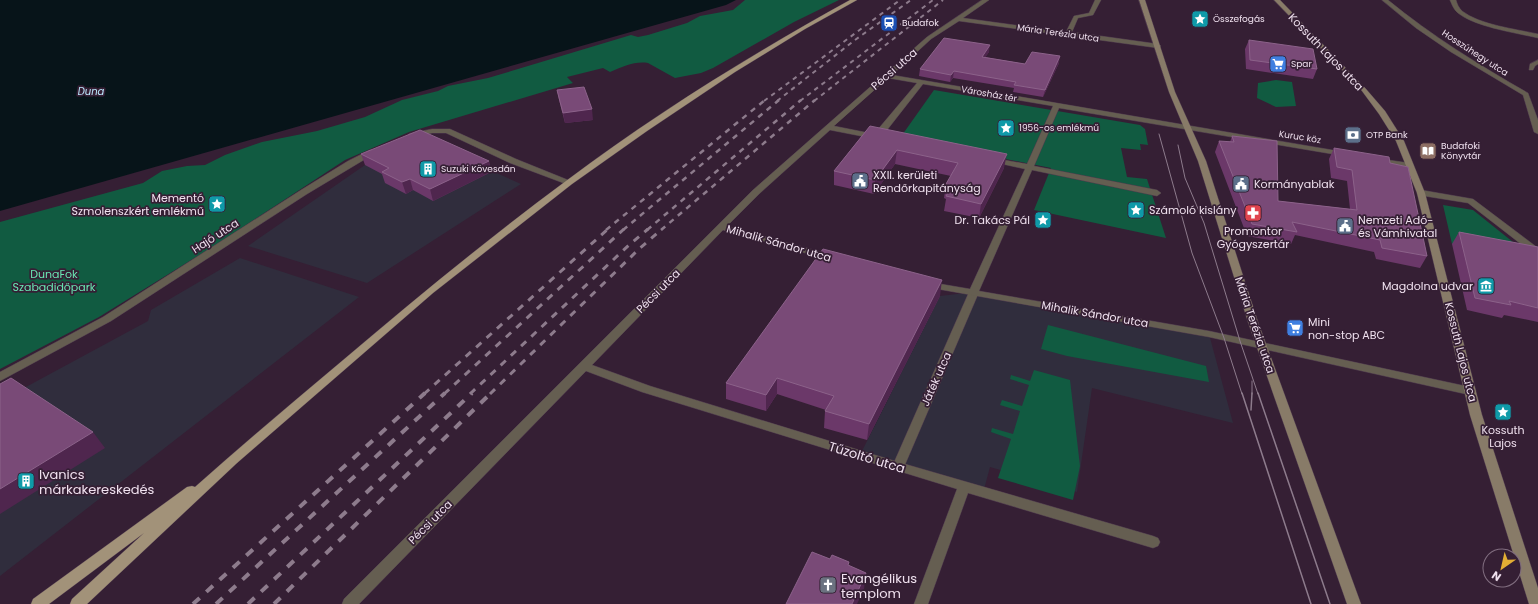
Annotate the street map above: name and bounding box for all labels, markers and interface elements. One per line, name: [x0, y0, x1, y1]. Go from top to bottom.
place icon: Összefogás: [1190, 9, 1210, 29]
street label: Kossuth Lajos utca: [1285, 10, 1367, 94]
station icon: Budafok: [879, 13, 899, 33]
place label: Összefogás: [1213, 13, 1265, 25]
place label: Budafok: [902, 17, 939, 29]
street label: Mária Terézia utca: [1016, 21, 1100, 45]
street label: Hosszúhegy utca: [1440, 27, 1510, 79]
street label: Pécsi utca: [867, 44, 921, 94]
supermarket icon: Spar: [1268, 54, 1288, 74]
place label: Spar: [1291, 58, 1312, 70]
street label: Városház tér: [960, 83, 1019, 105]
water label: Duna: [78, 84, 105, 99]
place icon: 1956-os emlékmű: [996, 118, 1016, 138]
place label: 1956-os emlékmű: [1019, 122, 1099, 134]
bank icon: OTP Bank: [1343, 125, 1363, 145]
street label: Kuruc köz: [1278, 128, 1322, 146]
place label: OTP Bank: [1366, 129, 1408, 141]
place label: Budafoki Könyvtár: [1441, 140, 1481, 162]
library icon: Budafoki Könyvtár: [1418, 141, 1438, 161]
building icon: Suzuki Kövesdán: [418, 159, 438, 179]
place label: Suzuki Kövesdán: [441, 163, 516, 175]
place label: XXII. kerületi Rendőrkapitányság: [873, 167, 981, 196]
public building icon: XXII. kerületi Rendőrkapitányság: [850, 171, 870, 191]
public building icon: Kormányablak: [1231, 174, 1251, 194]
place label: Kormányablak: [1254, 176, 1335, 192]
place label: Mementó Szmolenszkért emlékmű: [72, 190, 204, 219]
place icon: Mementó Szmolenszkért emlékmű: [207, 194, 227, 214]
place icon: Számoló kislány: [1126, 200, 1146, 220]
place label: Számoló kislány: [1149, 202, 1237, 218]
pharmacy icon: Promontor Gyógyszertár: [1243, 203, 1263, 223]
place icon: Dr. Takács Pál: [1033, 210, 1053, 230]
place label: Dr. Takács Pál: [955, 212, 1030, 228]
place label: Nemzeti Adó- és Vámhivatal: [1358, 212, 1437, 241]
street label: Hajó utca: [188, 215, 242, 257]
public building icon: Nemzeti Adó- és Vámhivatal: [1335, 216, 1355, 236]
street label: Mihalik Sándor utca: [725, 220, 833, 266]
place label: Promontor Gyógyszertár: [1217, 223, 1289, 252]
street label: Pécsi utca: [632, 265, 684, 317]
park label: DunaFok Szabadidőpark: [12, 266, 96, 295]
street label: Mária Terézia utca: [1231, 275, 1279, 375]
museum icon: Magdolna udvar: [1476, 276, 1496, 296]
place label: Magdolna udvar: [1382, 278, 1473, 294]
street label: Mihalik Sándor utca: [1040, 297, 1150, 331]
street label: Kossuth Lajos utca: [1441, 301, 1481, 403]
place label: Mini non-stop ABC: [1308, 314, 1385, 343]
supermarket icon: Mini non-stop ABC: [1285, 318, 1305, 338]
street label: Játék utca: [917, 349, 955, 409]
place icon: Kossuth Lajos: [1493, 402, 1513, 422]
place label: Kossuth Lajos: [1481, 422, 1525, 451]
street label: Tűzoltó utca: [826, 437, 907, 478]
place label: Ivanics márkakereskedés: [39, 465, 155, 499]
building icon: Ivanics márkakereskedés: [16, 471, 36, 491]
street label: Pécsi utca: [404, 496, 456, 548]
north arrow: [1482, 548, 1522, 588]
text: N: [1489, 567, 1504, 585]
place label: Evangélikus templom: [841, 569, 917, 603]
church icon: Evangélikus templom: [818, 575, 838, 595]

